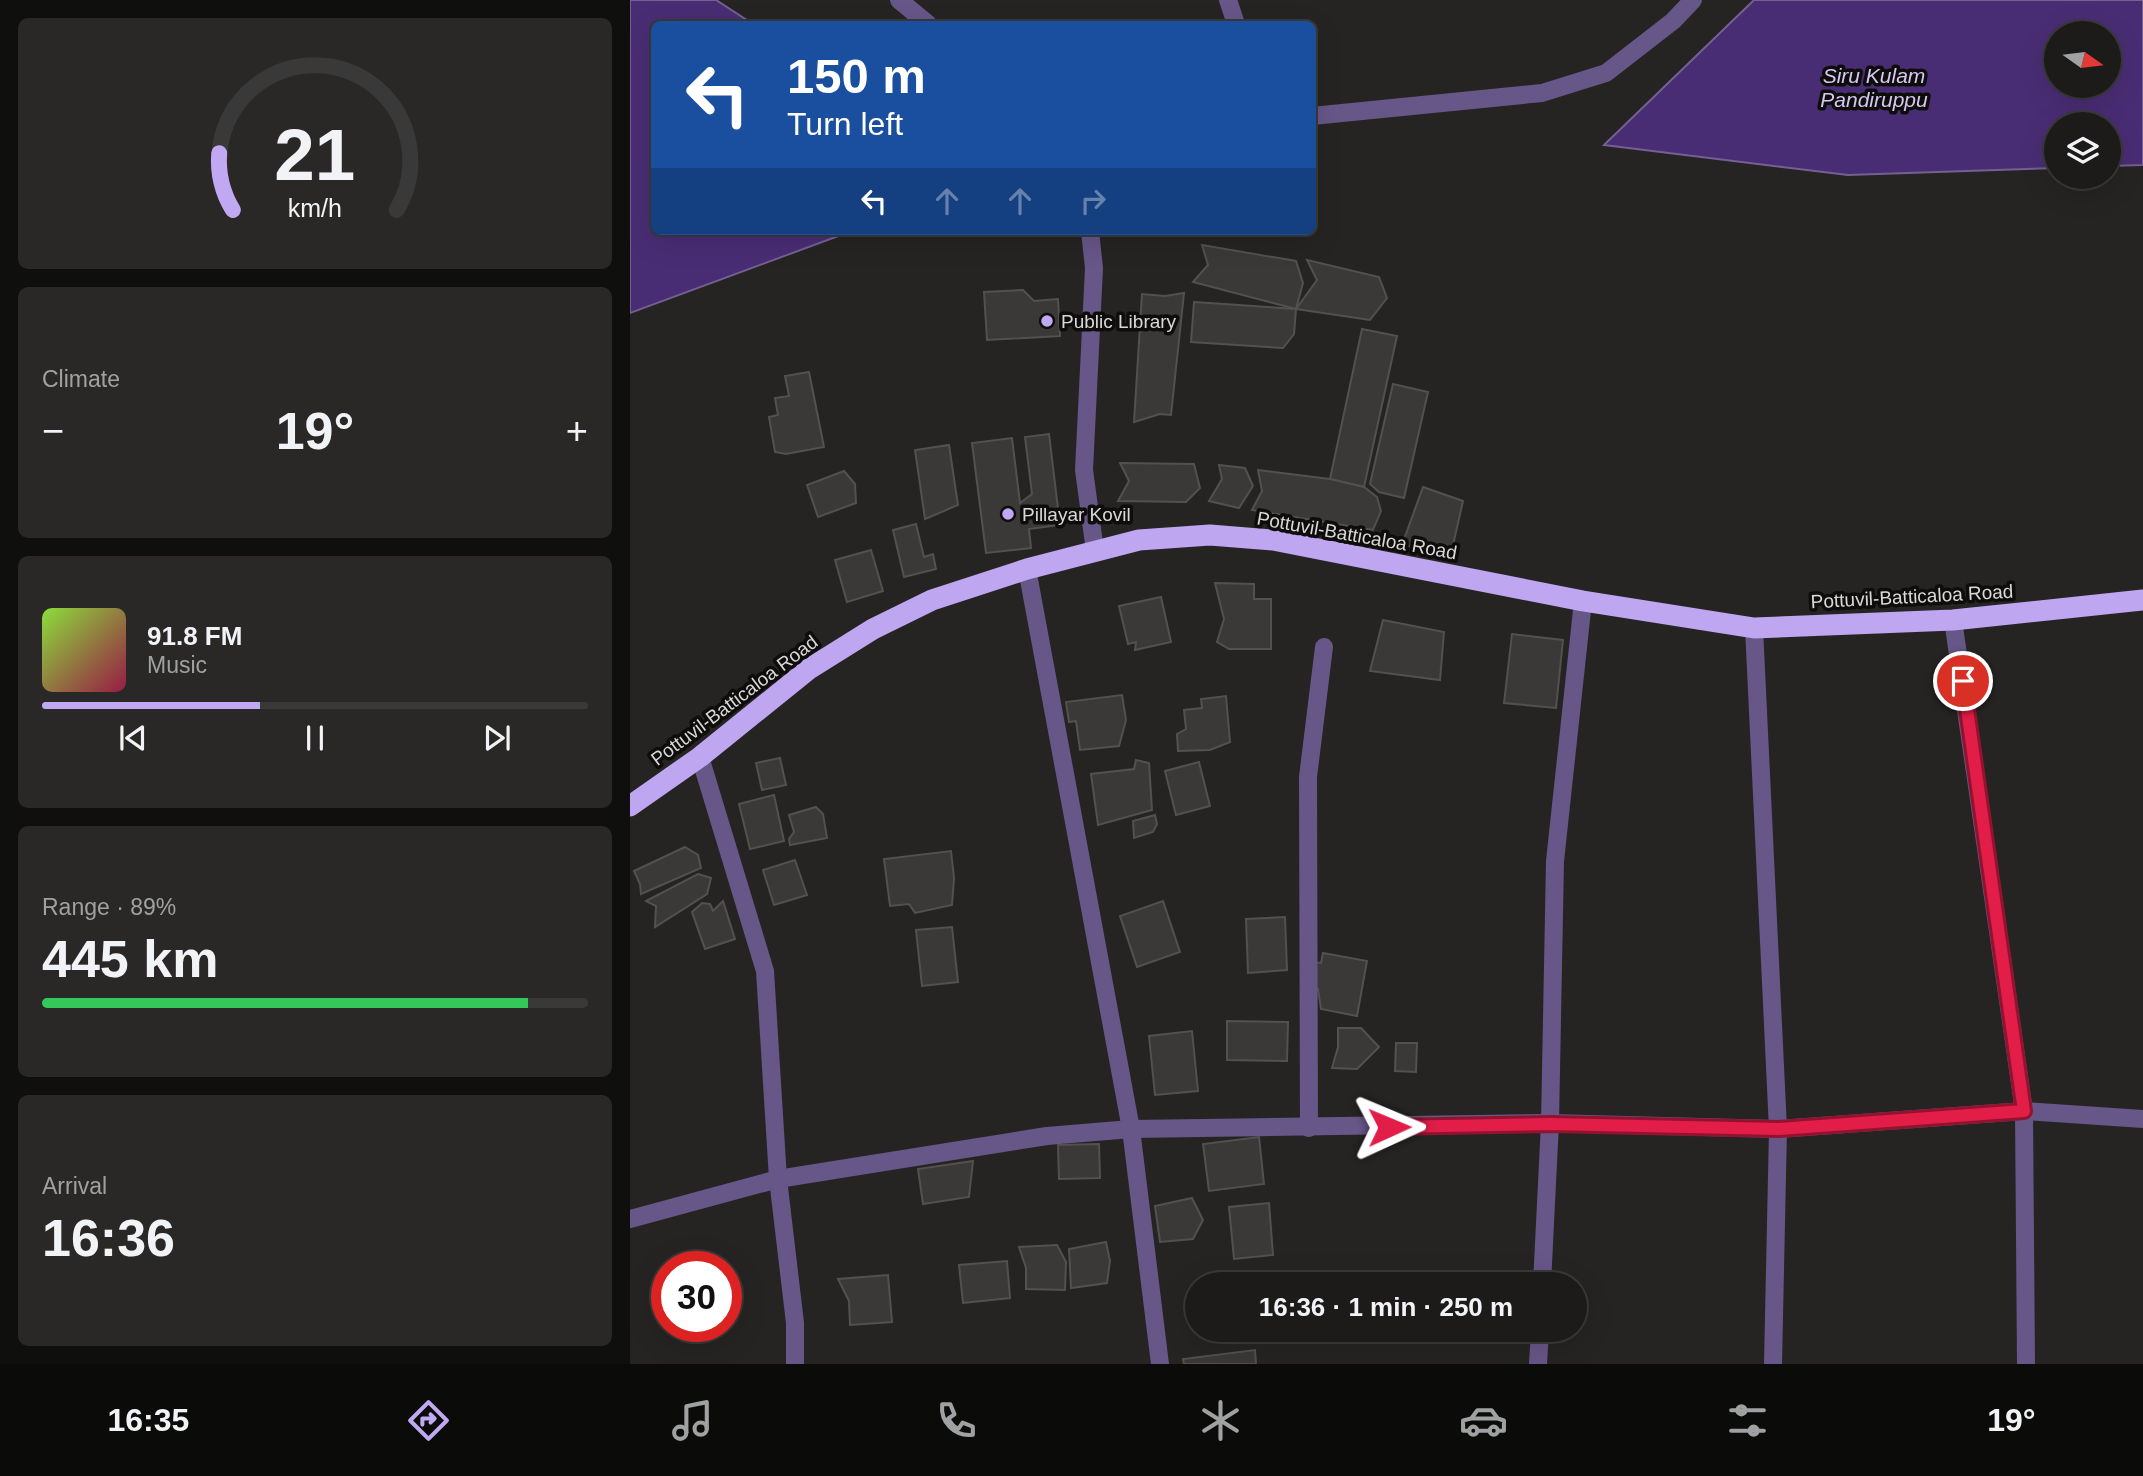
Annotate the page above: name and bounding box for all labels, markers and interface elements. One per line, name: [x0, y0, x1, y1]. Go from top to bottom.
north arrow: [2044, 21, 2121, 98]
map controls: [2044, 21, 2121, 189]
icon: left: [672, 49, 763, 140]
text: 150 m: [787, 49, 926, 103]
water label: Siru Kulam Pandiruppu: [1820, 64, 1928, 111]
text: Turn left: [787, 106, 903, 142]
button: layers: [2044, 112, 2121, 189]
text: 21: [275, 114, 355, 195]
icon: left: [855, 182, 893, 220]
icon: ahead: [928, 182, 966, 220]
icon: ahead: [1001, 182, 1039, 220]
icon: right: [1074, 182, 1112, 220]
text: km/h: [288, 193, 342, 221]
place label: Public Library: [1061, 311, 1177, 332]
marker: Public Library: [1039, 313, 1055, 329]
text: Climate: [42, 366, 120, 392]
text: 19°: [276, 402, 354, 460]
text: −: [42, 410, 64, 452]
text: +: [566, 410, 588, 452]
place label: Pillayar Kovil: [1022, 504, 1131, 525]
marker: Pillayar Kovil: [1000, 506, 1016, 522]
street label: Pottuvil-Batticaloa Road: [1255, 508, 1459, 563]
street label: Pottuvil-Batticaloa Road: [1810, 581, 2014, 612]
text: 91.8 FM: [147, 621, 242, 651]
street label: Pottuvil-Batticaloa Road: [647, 631, 822, 770]
pin: [1933, 651, 1993, 711]
text: Music: [147, 652, 207, 678]
icon: arrive: [1944, 662, 1982, 700]
icon: previous: [114, 719, 152, 757]
icon: pause: [296, 719, 334, 757]
icon: next: [478, 719, 516, 757]
text: Range · 89%: [42, 894, 176, 920]
text: 445 km: [42, 930, 218, 988]
position arrow: [1352, 1090, 1426, 1164]
text: Arrival: [42, 1173, 107, 1199]
text: 16:36: [42, 1209, 175, 1267]
speed limit sign: 30: [651, 1251, 742, 1342]
text: 16:36 · 1 min · 250 m: [1259, 1292, 1513, 1322]
icon: directions: [404, 1396, 453, 1445]
icon: music: [668, 1396, 717, 1445]
icon: phone: [932, 1396, 981, 1445]
icon: climate: [1196, 1396, 1245, 1445]
icon: car: [1459, 1396, 1508, 1445]
icon: filters: [1723, 1396, 1772, 1445]
text: 16:35: [107, 1402, 189, 1438]
text: 19°: [1987, 1402, 2036, 1438]

